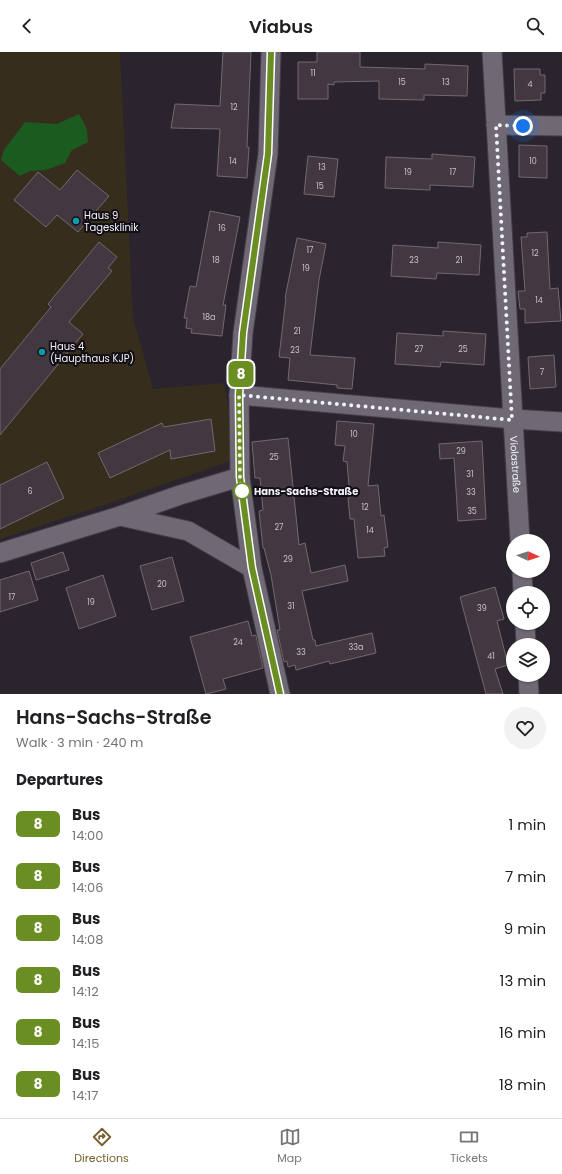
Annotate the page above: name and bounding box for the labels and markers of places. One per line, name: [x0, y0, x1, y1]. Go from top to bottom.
place label: Haus 9 Tagesklinik: [84, 208, 139, 235]
marker: Haus 9 Tagesklinik: [71, 216, 81, 226]
place label: Haus 4 (Haupthaus KJP): [50, 339, 134, 366]
marker: Haus 4 (Haupthaus KJP): [37, 347, 47, 357]
marker: Hans-Sachs-Straße: [233, 482, 251, 500]
place label: Hans-Sachs-Straße: [254, 484, 358, 499]

